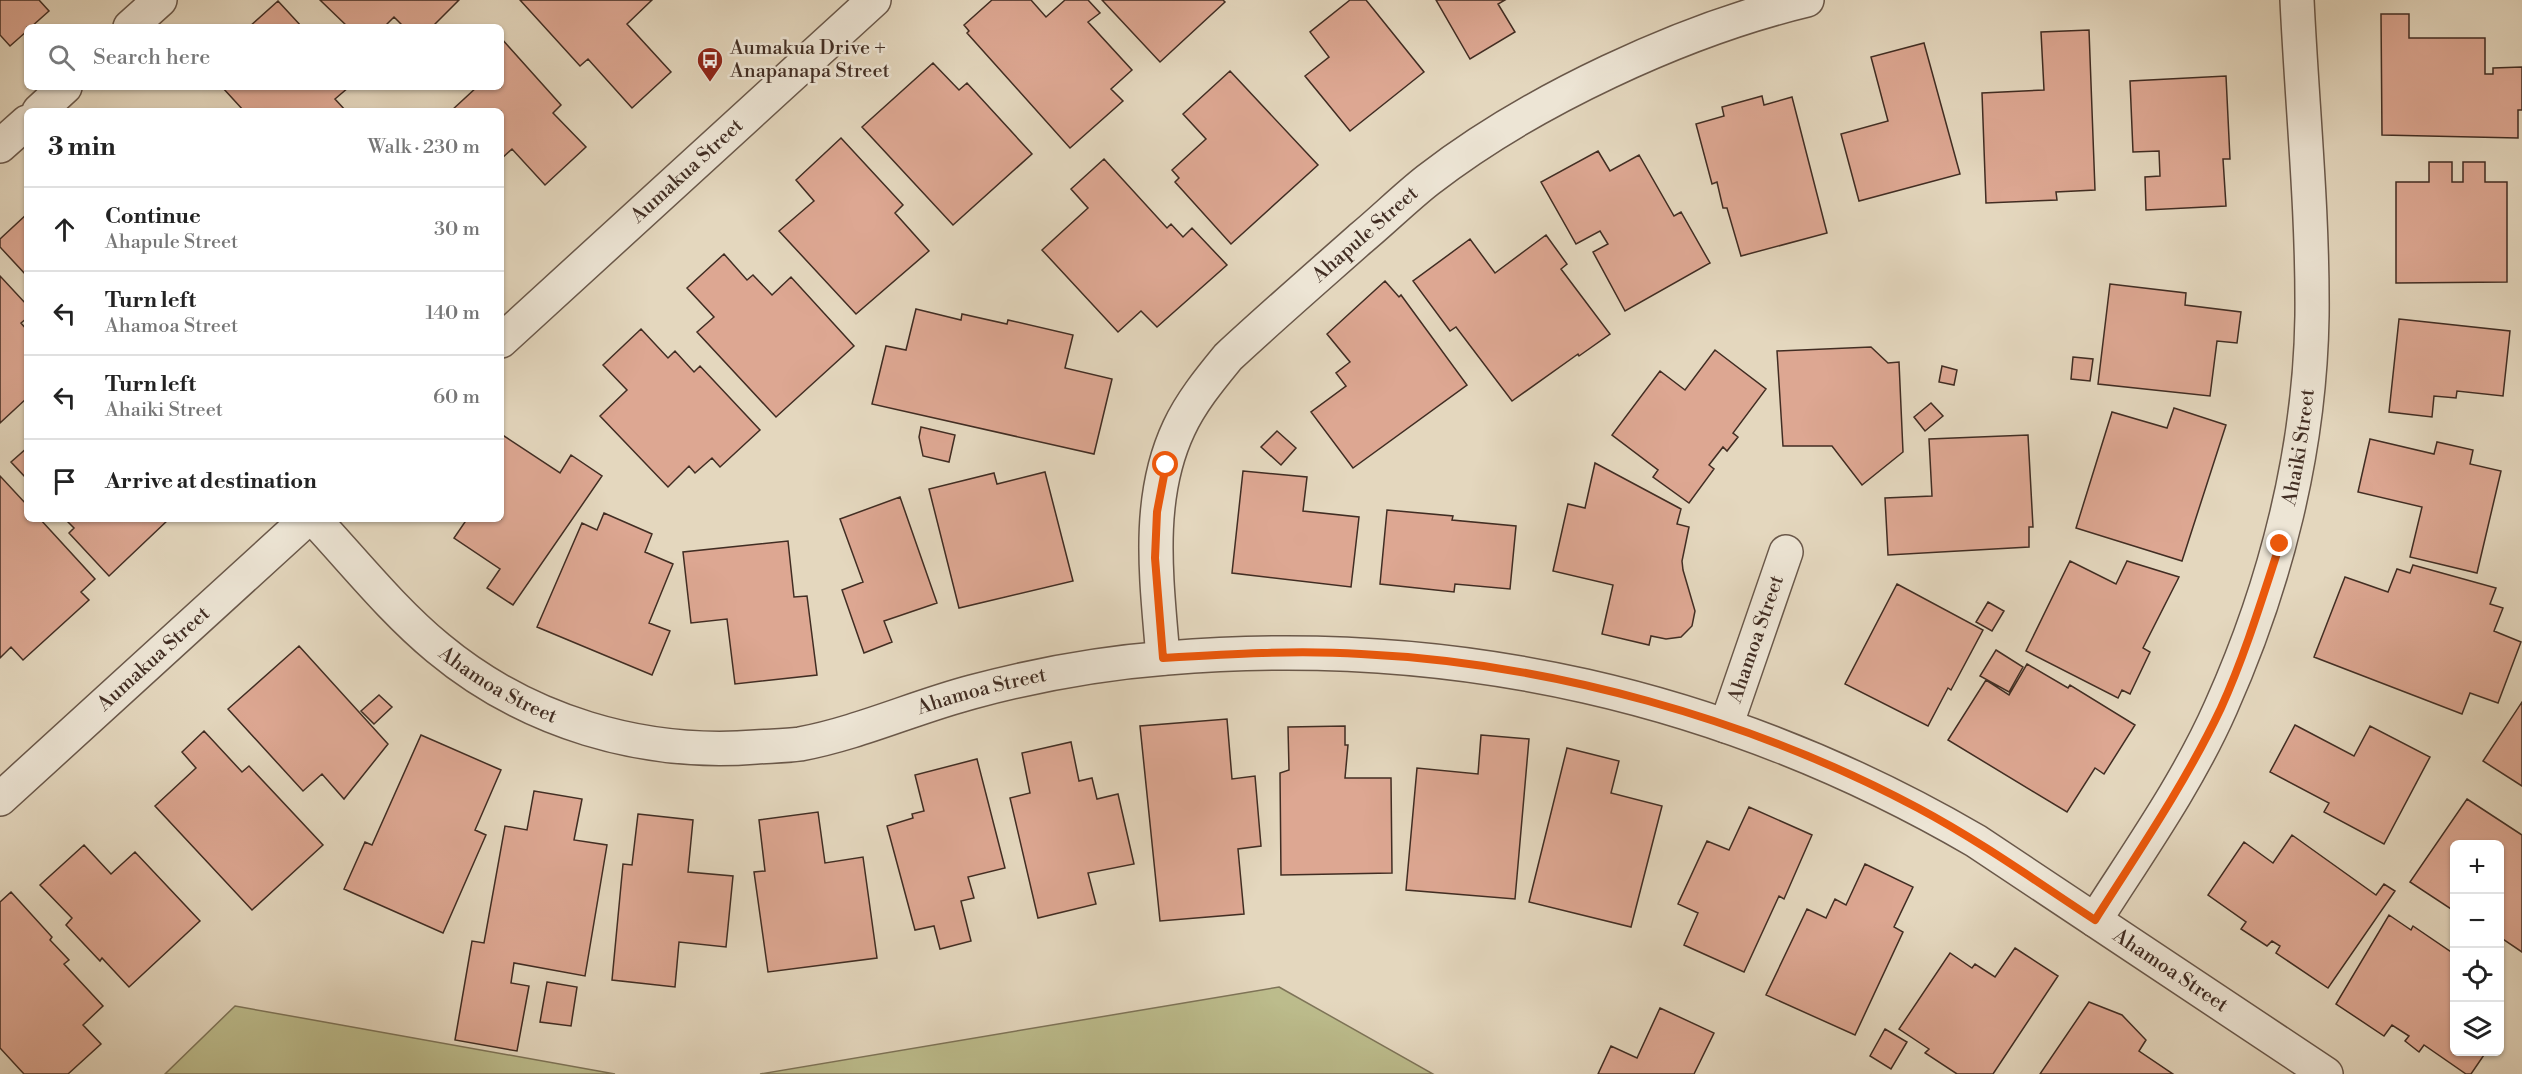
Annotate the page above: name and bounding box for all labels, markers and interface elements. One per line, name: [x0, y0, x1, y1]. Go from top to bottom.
search box: [24, 24, 504, 90]
place label: Aumakua Drive + Anapanapa Street: [729, 36, 890, 84]
icon: search: [45, 41, 78, 74]
text: Search here: [93, 44, 210, 71]
bus stop icon: Aumakua Drive + Anapanapa Street: [695, 45, 725, 83]
street label: Aumakua Street: [625, 113, 748, 229]
text: 3 min: [48, 131, 116, 163]
text: Walk · 230 m: [368, 135, 480, 160]
street label: Ahapule Street: [1306, 181, 1423, 288]
text: Continue: [105, 203, 201, 230]
icon: ahead: [48, 213, 81, 246]
text: 30 m: [434, 217, 480, 242]
text: Ahapule Street: [105, 230, 238, 255]
text: Turn left: [105, 287, 196, 314]
icon: left: [48, 297, 81, 330]
text: 140 m: [425, 301, 480, 326]
text: Ahamoa Street: [105, 314, 238, 339]
text: Turn left: [105, 371, 196, 398]
icon: left: [48, 381, 81, 414]
text: 60 m: [433, 385, 480, 410]
street label: Ahaiki Street: [2276, 388, 2320, 509]
text: Ahaiki Street: [105, 398, 223, 423]
route start: [1152, 451, 1178, 477]
icon: arrive: [48, 465, 81, 498]
text: Arrive at destination: [105, 468, 317, 495]
route end: [2266, 530, 2292, 556]
street label: Ahamoa Street: [1722, 572, 1790, 707]
street label: Aumakua Street: [91, 601, 215, 717]
street label: Ahamoa Street: [433, 640, 561, 729]
street label: Ahamoa Street: [913, 662, 1049, 721]
map controls: [2450, 840, 2504, 1056]
button: +: [2450, 840, 2504, 894]
button: −: [2450, 894, 2504, 948]
street label: Ahamoa Street: [2107, 923, 2233, 1018]
button: locate: [2450, 948, 2504, 1002]
button: layers: [2450, 1002, 2504, 1056]

